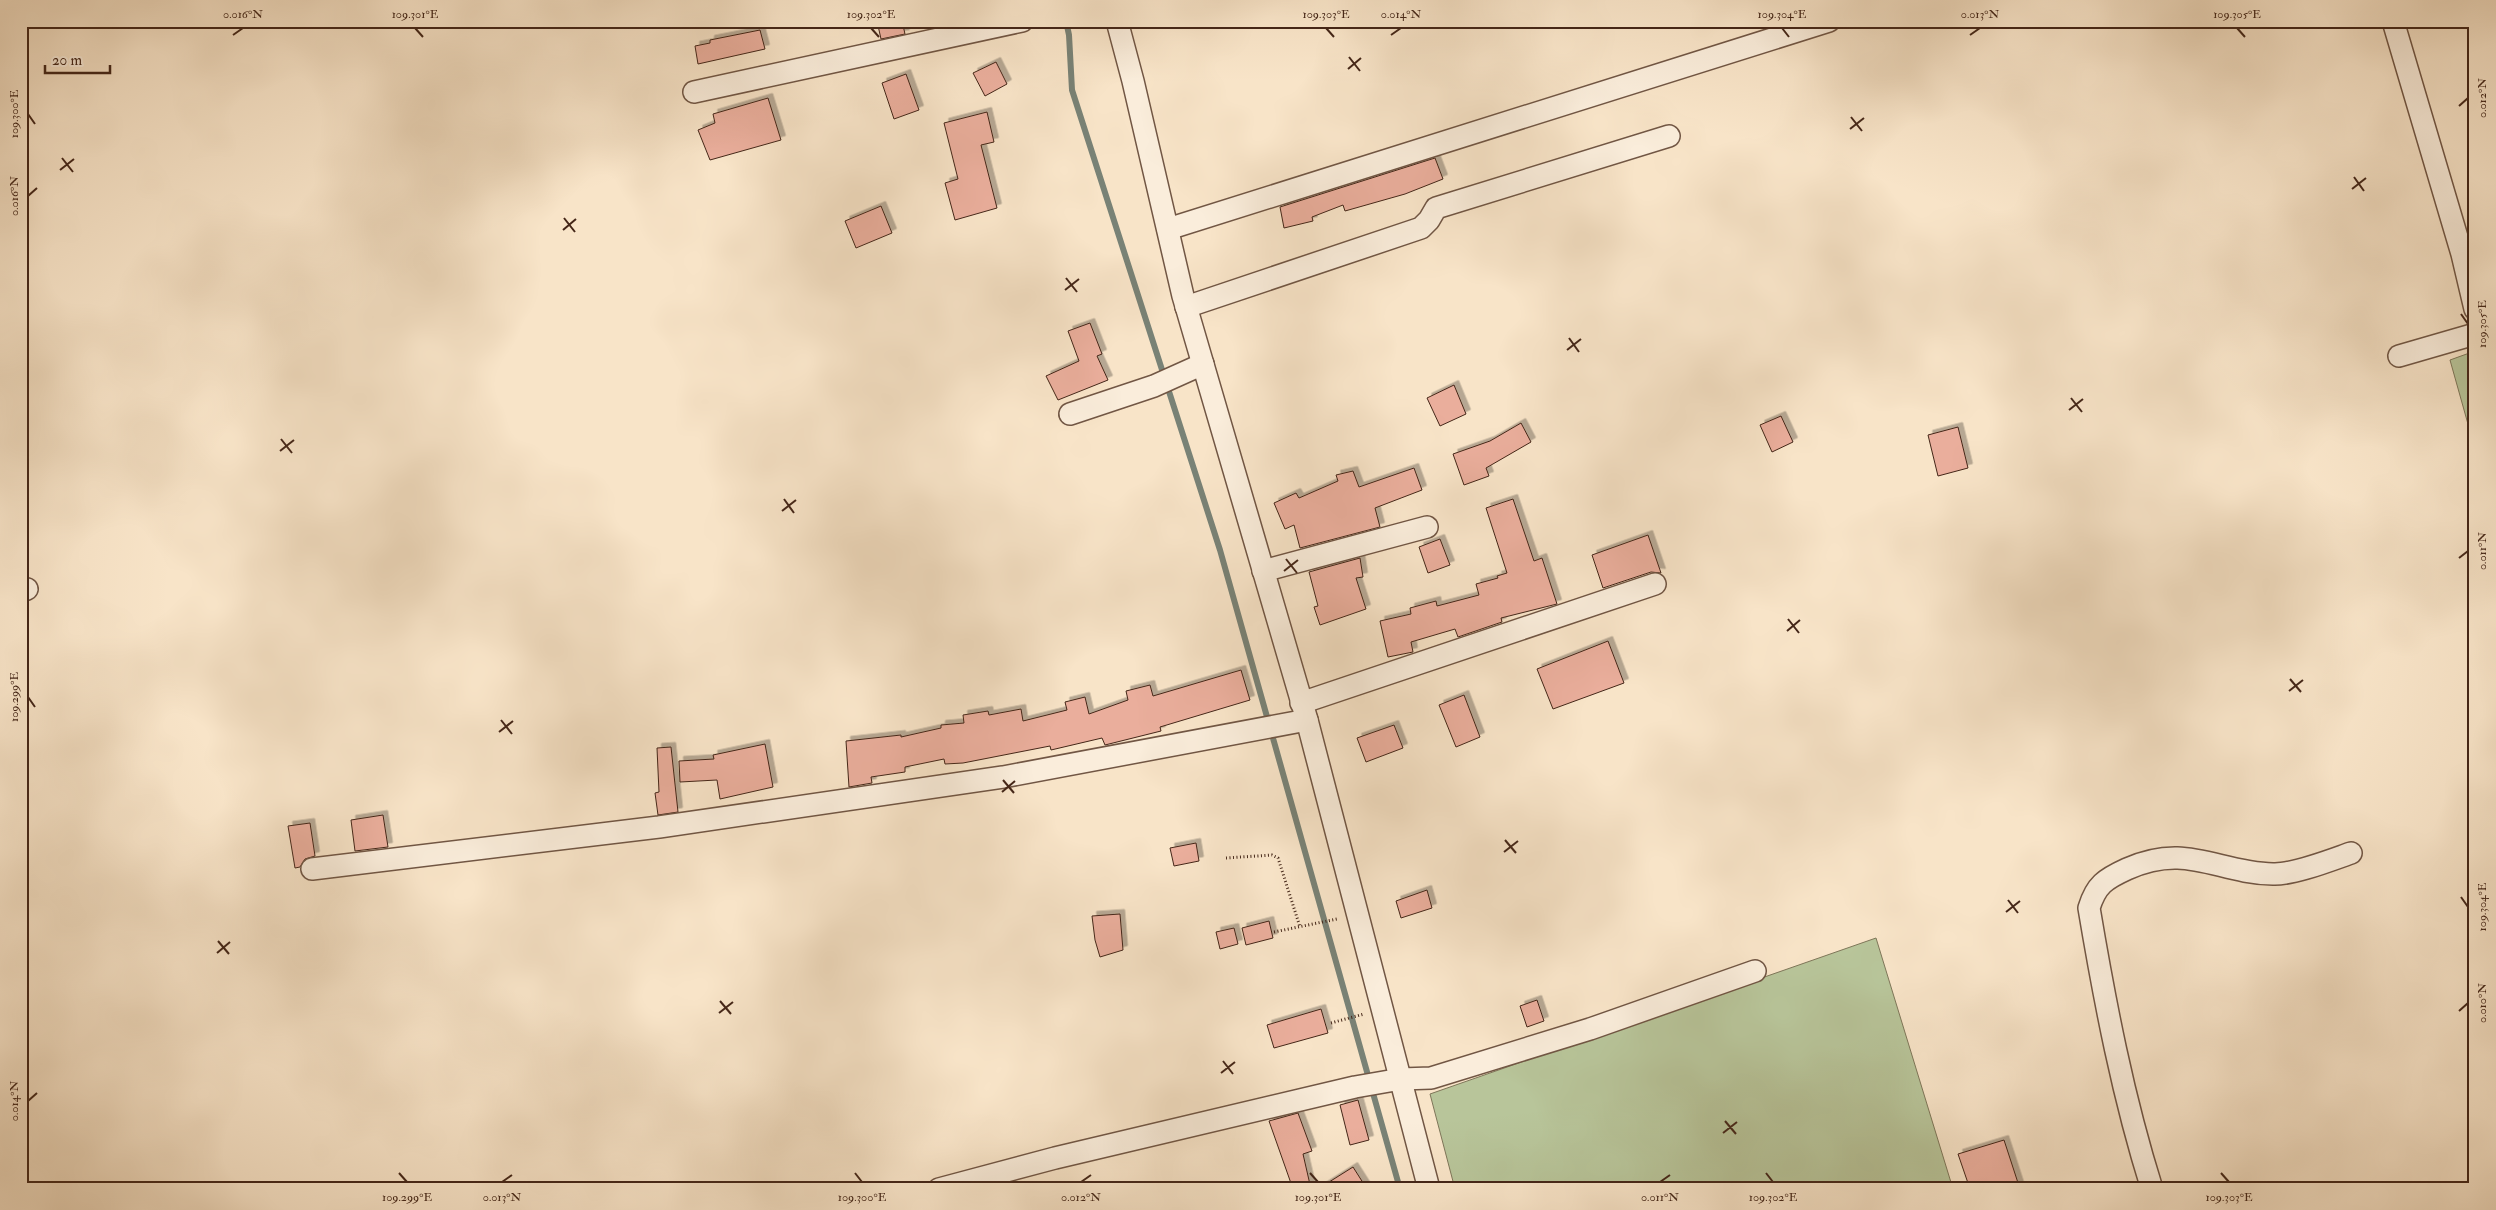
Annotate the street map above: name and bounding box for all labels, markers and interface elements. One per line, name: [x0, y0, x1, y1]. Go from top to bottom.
text: 0.016°N: [223, 7, 263, 22]
text: 109.301°E: [392, 7, 439, 22]
text: 109.302°E: [847, 7, 896, 22]
text: 109.303°E: [1302, 7, 1350, 22]
text: 0.014°N: [1381, 7, 1421, 22]
text: 109.304°E: [1758, 7, 1807, 22]
text: 0.013°N: [1961, 7, 1999, 22]
text: 109.305°E: [2213, 7, 2261, 22]
scale bar: [45, 42, 110, 74]
text: 20 m: [52, 51, 82, 70]
text: 0.012°N: [2475, 78, 2490, 118]
text: 109.300°E: [7, 89, 22, 138]
text: 0.016°N: [7, 176, 22, 216]
text: 109.305°E: [2475, 300, 2490, 348]
text: 0.011°N: [2475, 532, 2490, 570]
text: 109.299°E: [7, 672, 22, 722]
text: 109.304°E: [2475, 882, 2490, 931]
text: 0.010°N: [2475, 983, 2490, 1023]
text: 0.014°N: [7, 1081, 22, 1121]
text: 109.299°E: [382, 1190, 432, 1205]
text: 0.013°N: [483, 1190, 521, 1205]
text: 109.300°E: [838, 1190, 887, 1205]
text: 0.012°N: [1061, 1190, 1101, 1205]
text: 109.301°E: [1295, 1190, 1342, 1205]
text: 0.011°N: [1641, 1190, 1679, 1205]
text: 109.302°E: [1749, 1190, 1798, 1205]
text: 109.303°E: [2205, 1190, 2253, 1205]

